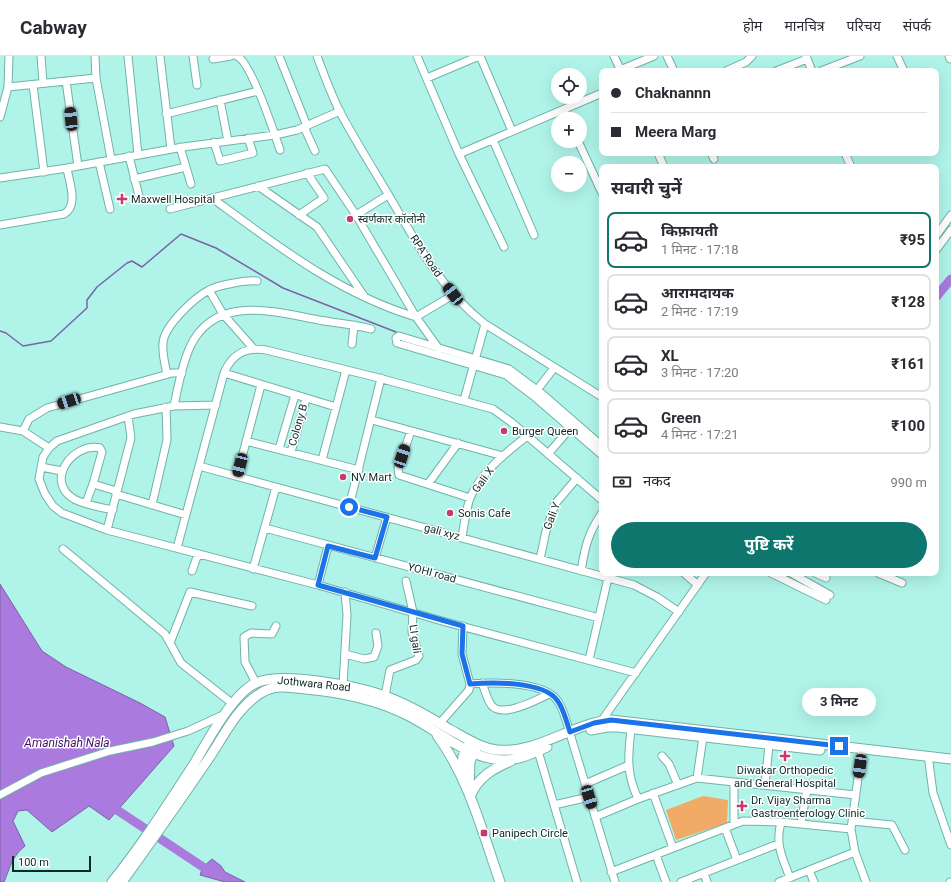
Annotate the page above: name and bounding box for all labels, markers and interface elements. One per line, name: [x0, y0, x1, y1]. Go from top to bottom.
text: Cabway: [20, 16, 87, 39]
text: होम: [743, 18, 762, 34]
text: मानचित्र: [784, 18, 825, 34]
text: परिचय: [847, 18, 881, 34]
text: संपर्क: [903, 18, 931, 34]
map controls: [551, 68, 587, 192]
button: locate: [551, 68, 587, 104]
text: Chaknannn: [635, 84, 711, 102]
car: [64, 106, 78, 132]
button: +: [551, 112, 587, 148]
text: Meera Marg: [635, 123, 716, 141]
button: −: [551, 156, 587, 192]
text: सवारी चुनें: [611, 177, 682, 198]
marker: Maxwell Hospital: [116, 193, 128, 205]
place label: Maxwell Hospital: [131, 193, 215, 206]
place label: स्वर्णकार कॉलोनी: [358, 213, 426, 226]
marker: स्वर्णकार कॉलोनी: [345, 214, 355, 224]
icon: car: [613, 222, 649, 258]
text: किफ़ायती: [661, 222, 718, 240]
text: ₹95: [900, 231, 925, 249]
street label: RPA Road: [407, 232, 445, 280]
text: 1 मिनट · 17:18: [661, 242, 739, 257]
car: [441, 281, 465, 307]
icon: car: [613, 284, 649, 320]
text: आरामदायक: [661, 284, 734, 302]
text: ₹128: [891, 293, 925, 311]
text: 2 मिनट · 17:19: [661, 304, 739, 319]
icon: car: [613, 346, 649, 382]
text: XL: [661, 347, 679, 365]
text: ₹161: [891, 355, 925, 373]
text: 3 मिनट · 17:20: [661, 365, 739, 380]
car: [56, 392, 82, 410]
street label: Colony B: [286, 402, 310, 448]
icon: car: [613, 408, 649, 444]
text: Green: [661, 409, 701, 427]
text: ₹100: [891, 417, 925, 435]
place label: Burger Queen: [512, 425, 578, 438]
marker: Burger Queen: [499, 426, 509, 436]
text: 4 मिनट · 17:21: [661, 427, 739, 442]
car: [393, 443, 411, 469]
car: [231, 452, 249, 478]
street label: Gali X: [469, 465, 497, 495]
place label: NV Mart: [351, 471, 392, 484]
icon: cash: [611, 471, 633, 493]
marker: NV Mart: [338, 472, 348, 482]
text: नकद: [643, 472, 671, 490]
text: 990 m: [890, 475, 927, 490]
route start: [340, 498, 358, 516]
street label: Gali Y: [541, 500, 563, 531]
place label: Sonis Cafe: [458, 507, 511, 520]
marker: Sonis Cafe: [445, 508, 455, 518]
street label: gali xyz: [423, 521, 462, 543]
button: पुष्टि करें: [611, 522, 927, 568]
street label: YOHI road: [406, 560, 458, 586]
street label: LI gali: [407, 624, 423, 654]
street label: Jothwara Road: [277, 674, 351, 694]
callout: 3 मिनट: [802, 688, 876, 716]
text: 3 मिनट: [820, 694, 858, 709]
water label: Amanishah Nala: [23, 736, 110, 750]
route end: [830, 737, 848, 755]
marker: Diwakar Orthopedic and General Hospital: [779, 750, 791, 762]
car: [852, 753, 868, 779]
place label: Diwakar Orthopedic and General Hospital: [734, 764, 836, 790]
car: [580, 784, 598, 810]
place label: Dr. Vijay Sharma Gastroenterology Clinic: [751, 794, 865, 820]
marker: Dr. Vijay Sharma Gastroenterology Clinic: [736, 800, 748, 812]
place label: Panipech Circle: [492, 827, 568, 840]
marker: Panipech Circle: [479, 828, 489, 838]
scale bar: [12, 854, 91, 873]
text: 100 m: [18, 856, 49, 869]

